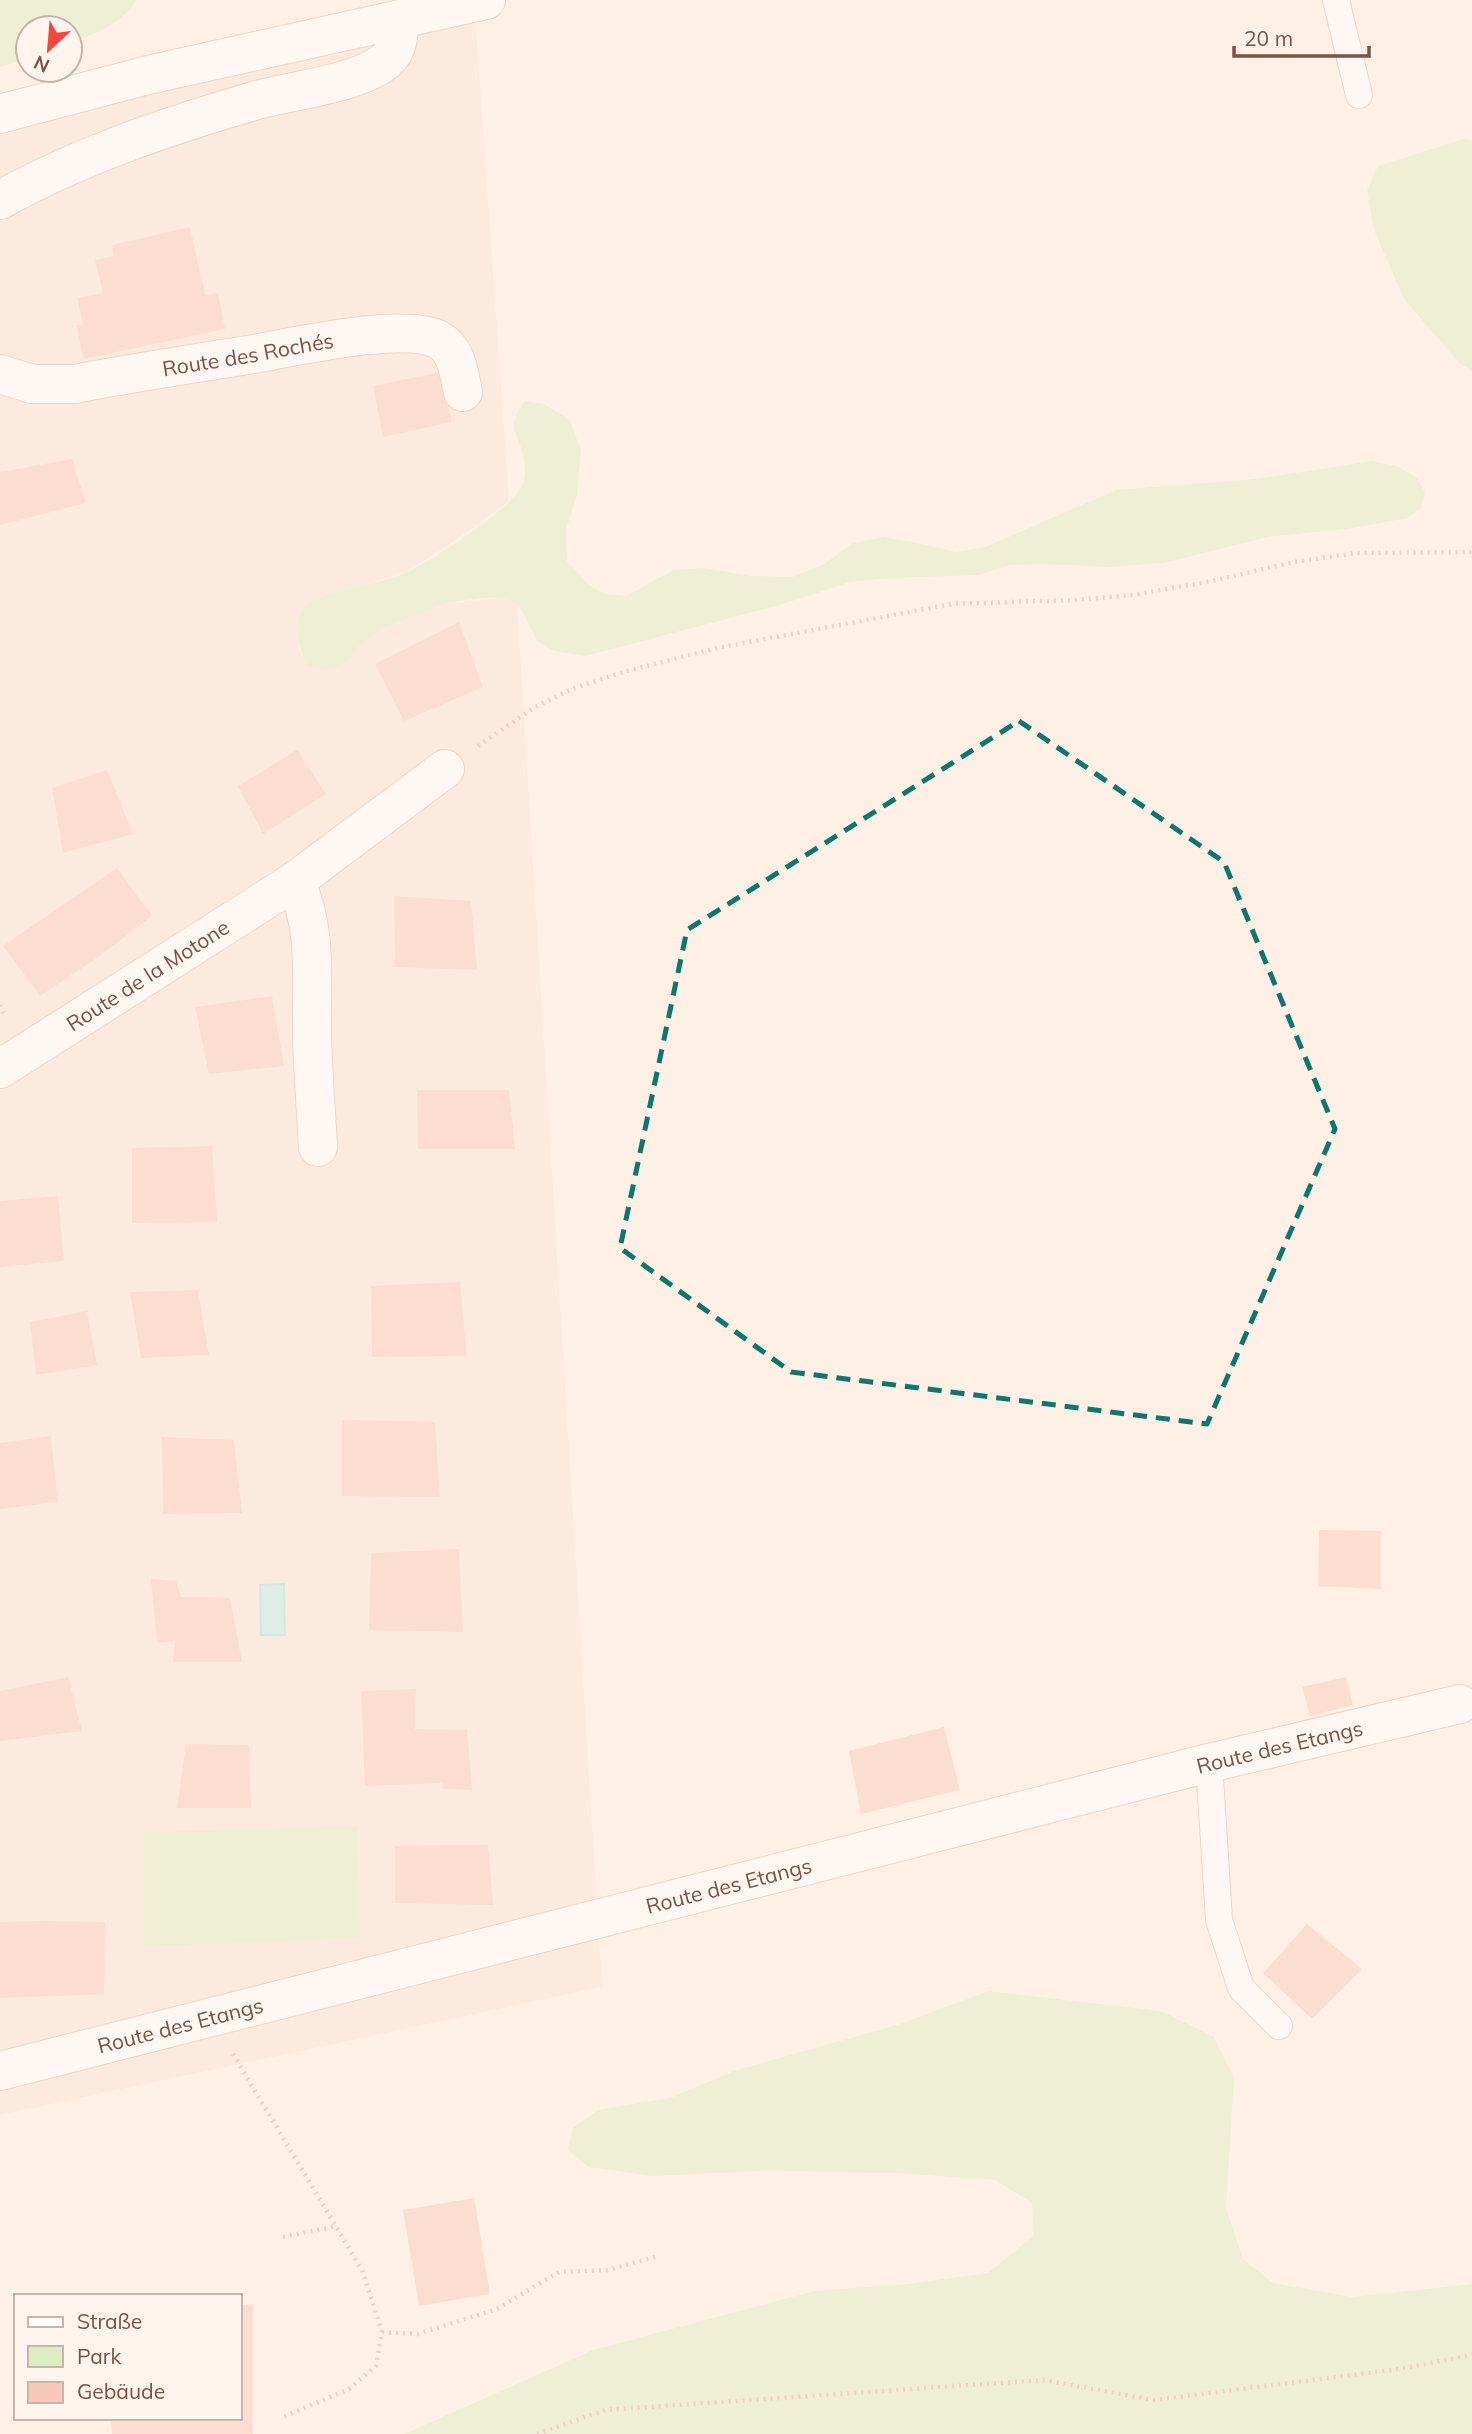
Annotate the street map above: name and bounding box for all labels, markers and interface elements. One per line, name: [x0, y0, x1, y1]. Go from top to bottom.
north arrow: [14, 14, 84, 84]
scale bar: [1234, 14, 1369, 58]
text: 20 m: [1244, 25, 1293, 51]
text: N: [30, 50, 53, 78]
street label: Route des Rochés: [160, 327, 335, 381]
street label: Route de la Motone: [61, 913, 234, 1036]
street label: Route des Etangs: [1193, 1714, 1365, 1779]
street label: Route des Etangs: [643, 1852, 814, 1919]
street label: Route des Etangs: [95, 1991, 266, 2059]
legend: [14, 2294, 242, 2420]
text: Straße: [77, 2308, 142, 2334]
text: Park: [77, 2343, 121, 2369]
text: Gebäude: [77, 2378, 165, 2404]

